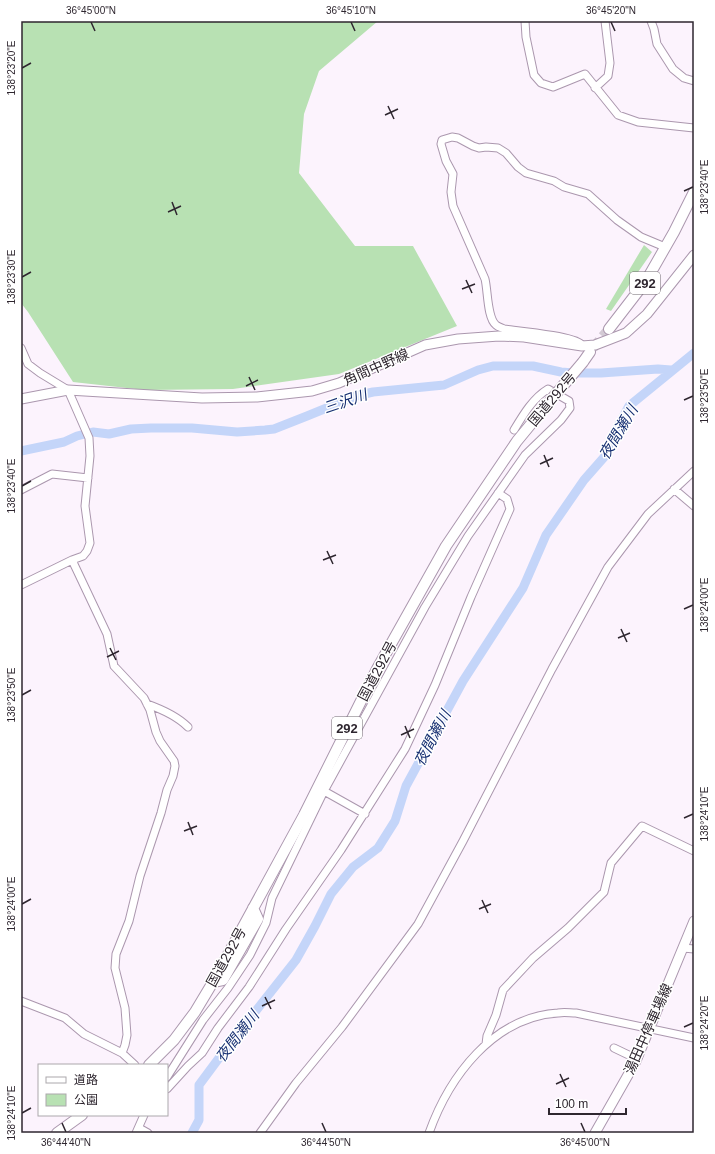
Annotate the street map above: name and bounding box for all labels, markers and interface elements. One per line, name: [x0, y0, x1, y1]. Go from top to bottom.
text: 36°45'00"N: [66, 5, 116, 16]
text: 36°45'10"N: [326, 5, 376, 16]
text: 36°45'20"N: [586, 5, 636, 16]
text: 138°23'20"E: [6, 40, 17, 96]
text: 138°23'40"E: [699, 159, 710, 215]
text: 138°23'30"E: [6, 249, 17, 305]
road number: 292: [630, 272, 660, 294]
street label: 角間中野線: [341, 345, 411, 389]
text: 138°23'50"E: [699, 368, 710, 424]
street label: 国道292号: [525, 369, 579, 429]
water label: 三沢川: [321, 385, 371, 416]
water label: 夜間瀬川: [595, 400, 642, 462]
text: 138°23'40"E: [6, 458, 17, 514]
text: 138°24'00"E: [699, 577, 710, 633]
street label: 国道292号: [355, 638, 399, 704]
text: 138°23'50"E: [6, 667, 17, 723]
water label: 夜間瀬川: [410, 706, 455, 768]
road number: 292: [332, 717, 362, 739]
text: 138°24'10"E: [699, 786, 710, 842]
text: 138°24'00"E: [6, 876, 17, 932]
street label: 国道292号: [203, 925, 249, 989]
street label: 湯田中停車場線: [621, 981, 675, 1077]
text: 138°24'20"E: [699, 995, 710, 1051]
water label: 夜間瀬川: [212, 1006, 263, 1065]
legend: [38, 1064, 168, 1116]
text: 道路: [74, 1073, 98, 1087]
text: 138°24'10"E: [6, 1085, 17, 1141]
scale bar: [549, 1090, 626, 1116]
text: 公園: [74, 1093, 98, 1107]
text: 100 m: [555, 1097, 588, 1111]
text: 36°44'40"N: [41, 1137, 91, 1148]
text: 36°44'50"N: [301, 1137, 351, 1148]
text: 36°45'00"N: [560, 1137, 610, 1148]

